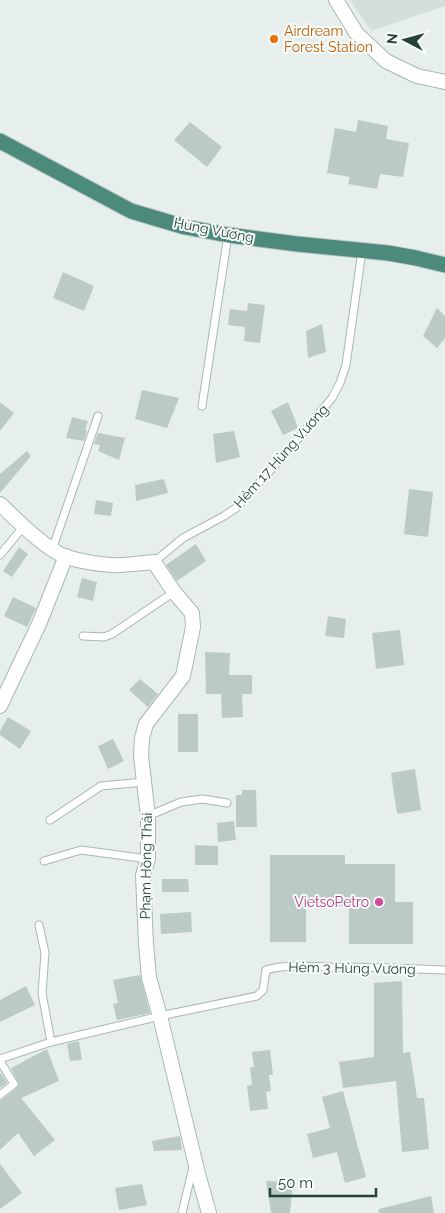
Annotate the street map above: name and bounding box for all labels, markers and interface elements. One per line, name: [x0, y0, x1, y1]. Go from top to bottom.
north arrow: [380, 15, 430, 65]
place label: Airdream Forest Station: [284, 23, 373, 55]
text: N: [384, 32, 401, 45]
marker: Airdream Forest Station: [268, 33, 280, 45]
street label: Hùng Vương: [172, 214, 256, 246]
street label: Hẻm 17 Hùng Vương: [230, 401, 332, 511]
street label: Phạm Hồng Thái: [137, 812, 155, 920]
place label: VietsoPetro: [294, 894, 369, 910]
marker: VietsoPetro: [373, 896, 385, 908]
street label: Hẻm 3 Hùng Vương: [288, 959, 416, 977]
scale bar: [270, 1166, 376, 1198]
text: 50 m: [278, 1174, 313, 1192]

